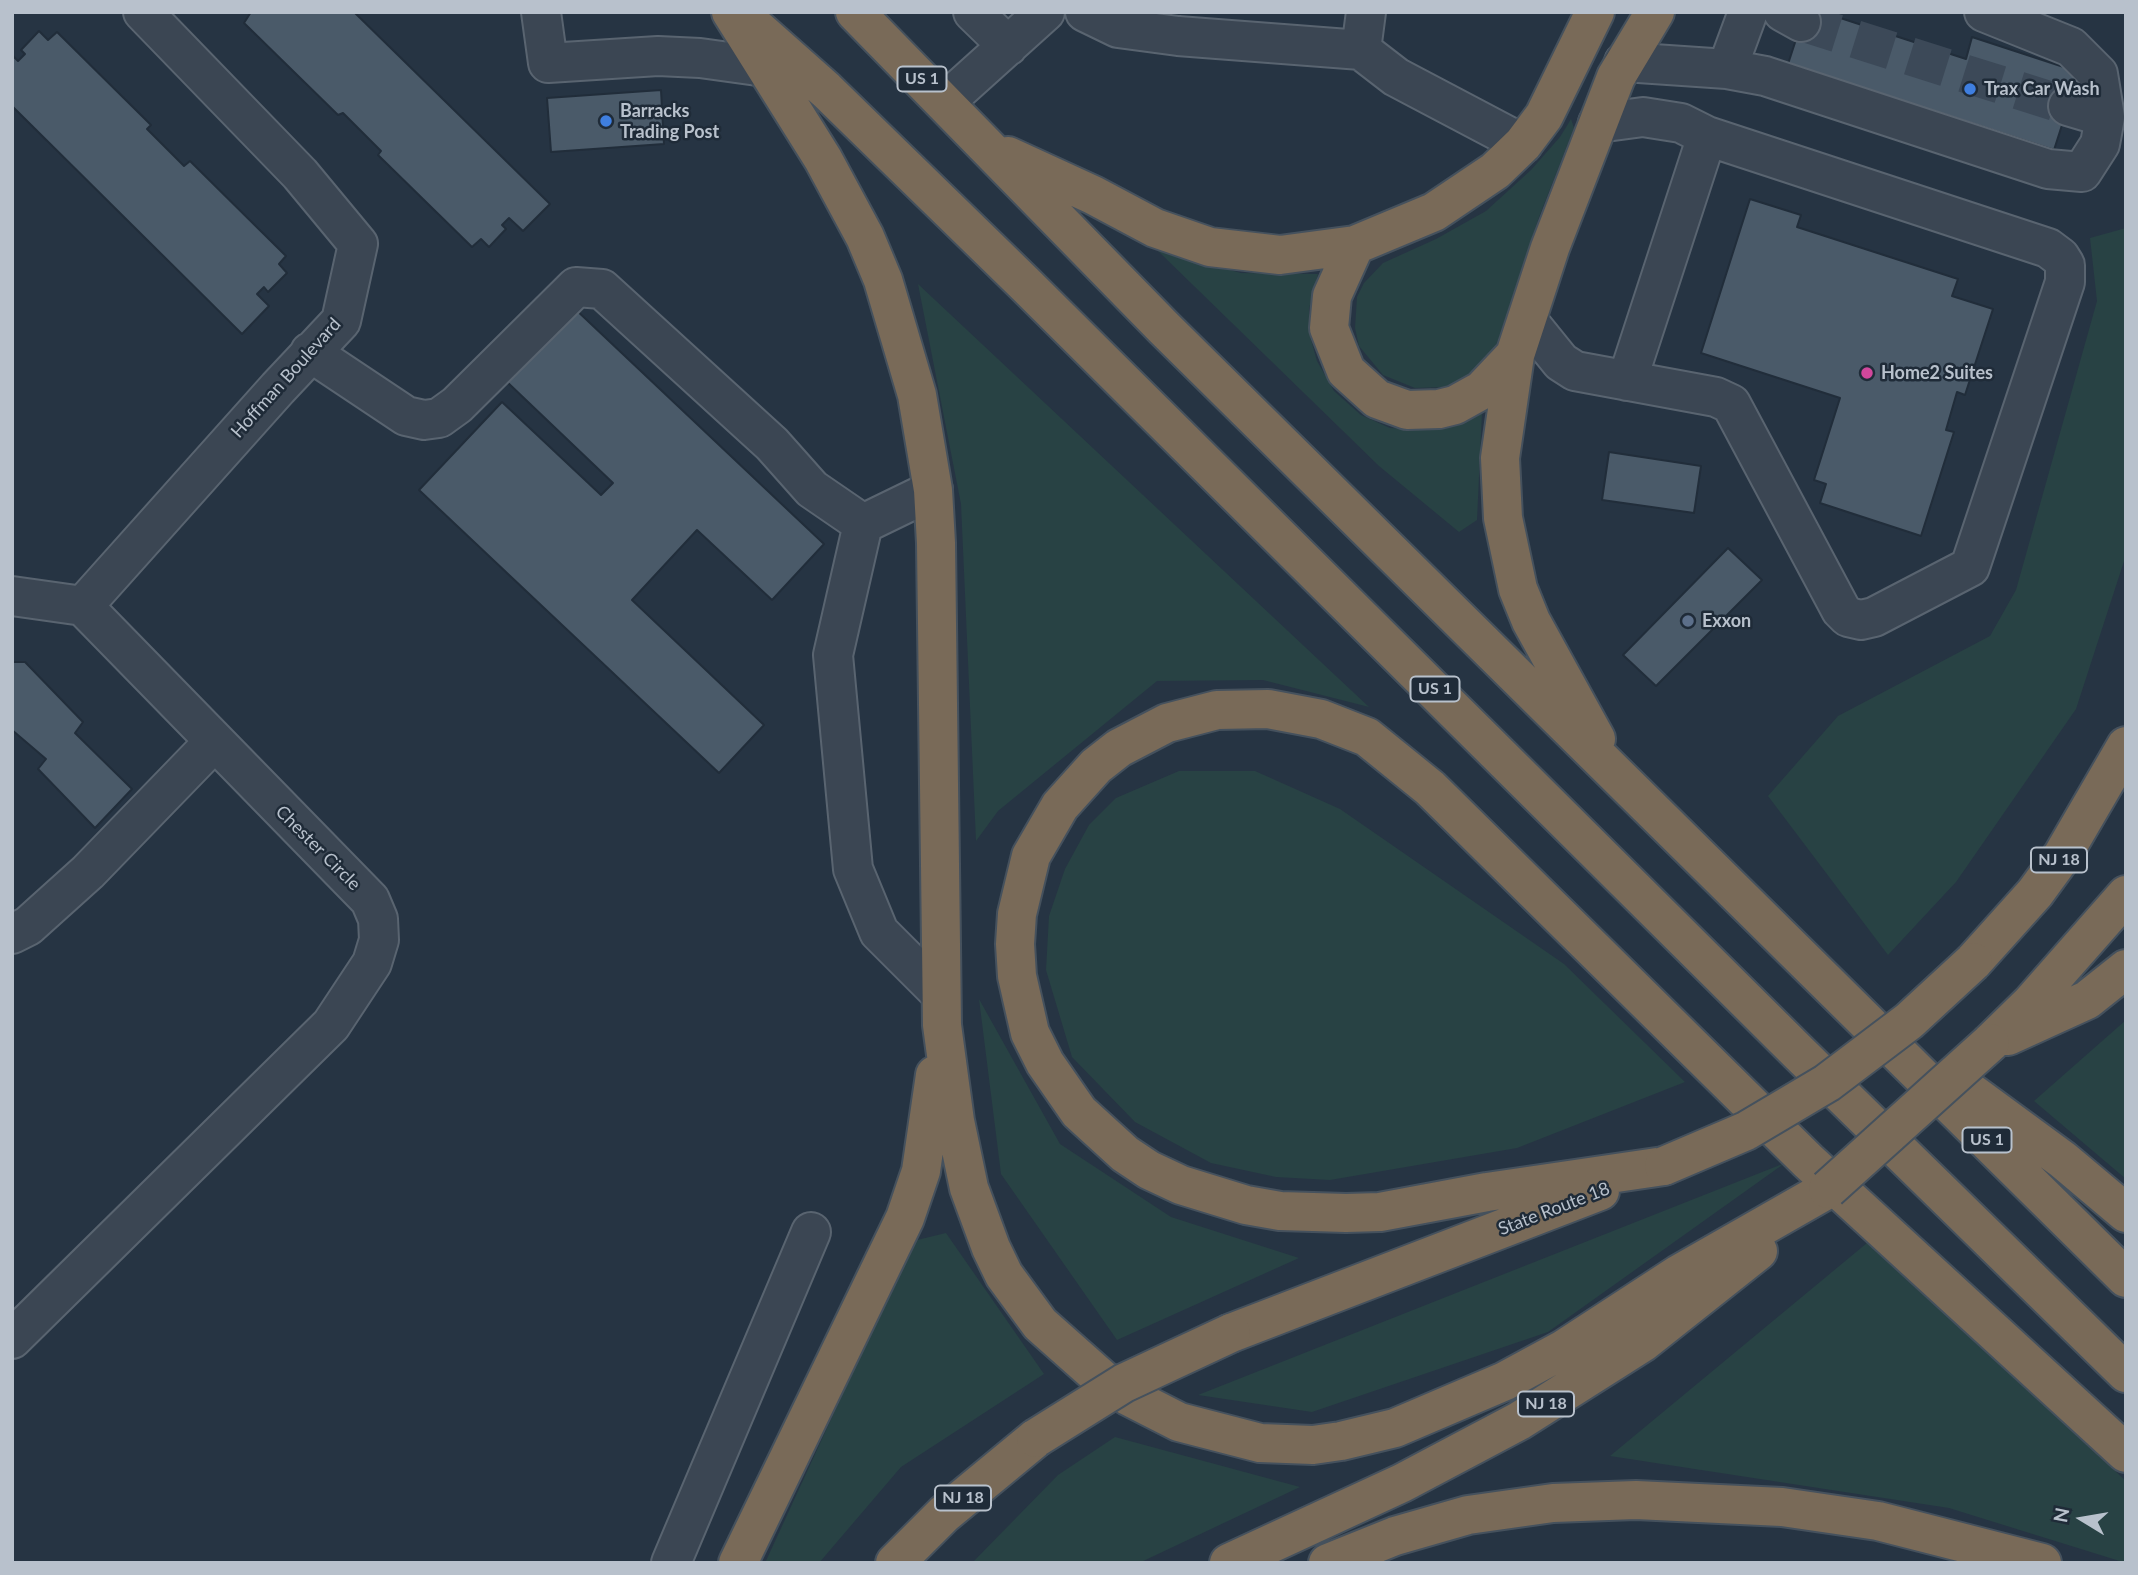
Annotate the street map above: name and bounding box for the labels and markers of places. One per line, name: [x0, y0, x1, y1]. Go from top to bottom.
place label: Trax Car Wash: [1984, 78, 2100, 100]
marker: Trax Car Wash: [1962, 81, 1978, 97]
place label: Barracks Trading Post: [620, 100, 719, 142]
marker: Barracks Trading Post: [598, 113, 614, 129]
place label: Home2 Suites: [1881, 362, 1993, 384]
marker: Home2 Suites: [1859, 365, 1875, 381]
place label: Exxon: [1702, 610, 1751, 632]
marker: Exxon: [1680, 613, 1696, 629]

